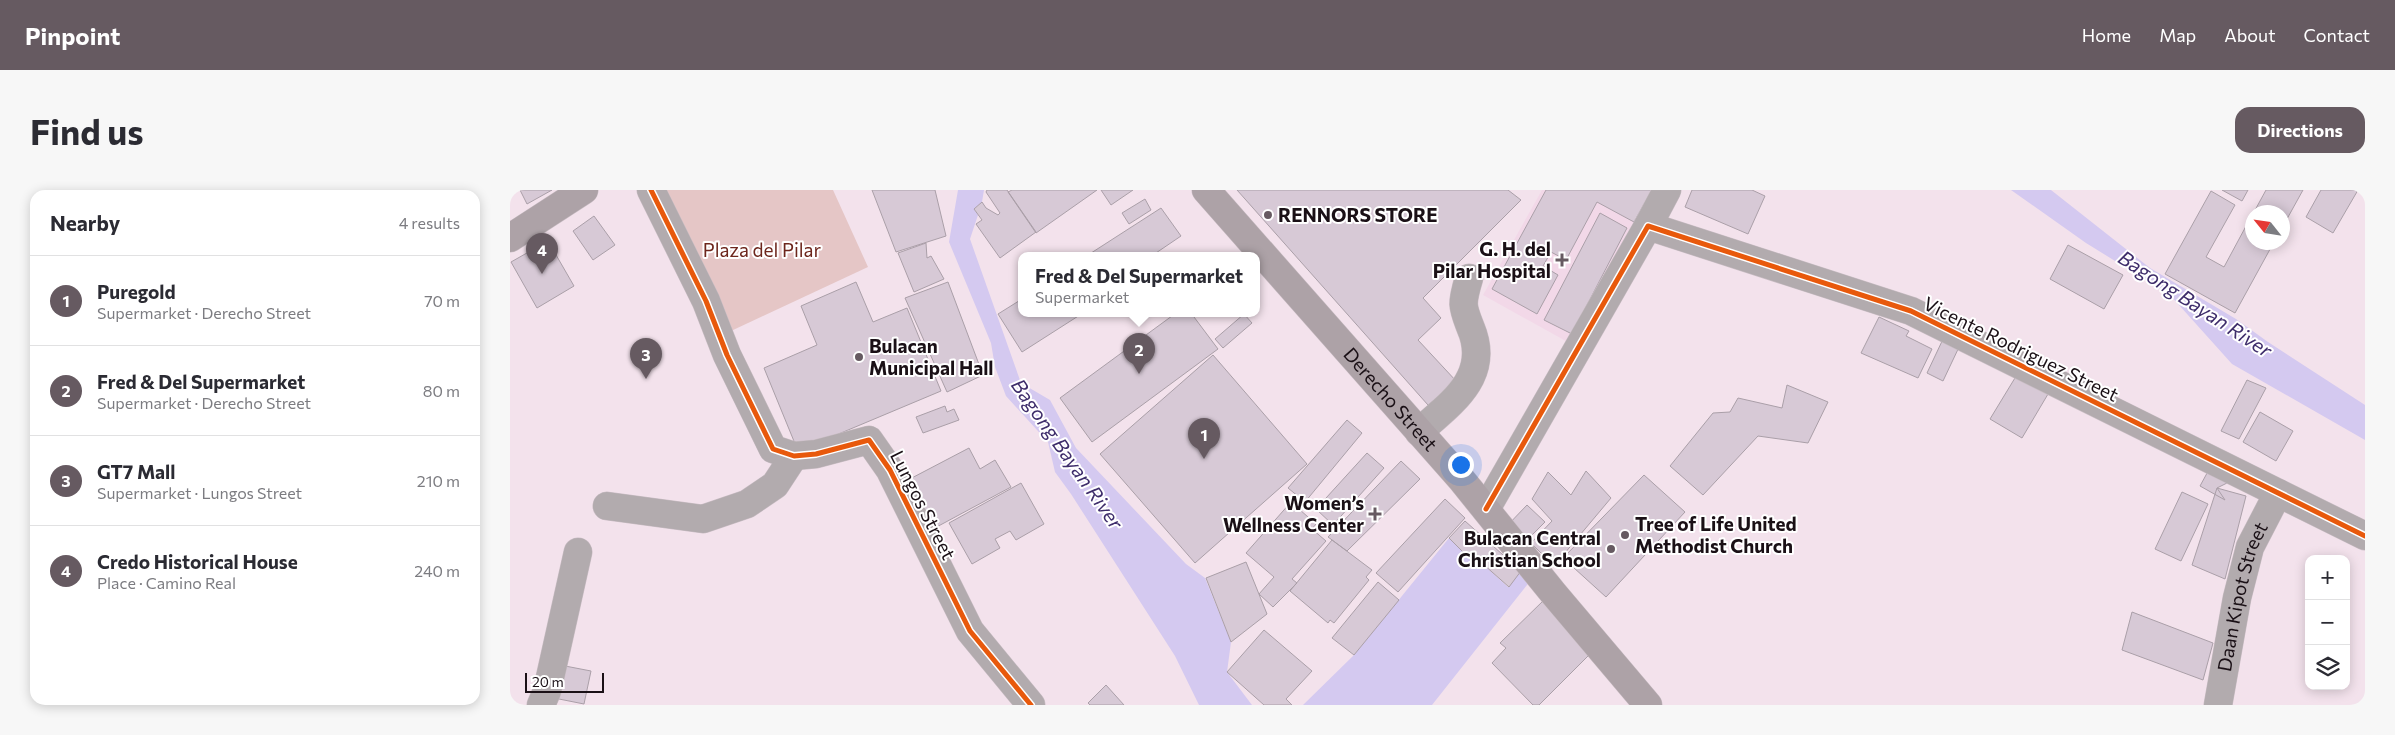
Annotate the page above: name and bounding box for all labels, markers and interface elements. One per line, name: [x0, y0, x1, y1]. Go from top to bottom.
text: Pinpoint: [25, 21, 120, 50]
text: Home: [2082, 24, 2131, 46]
text: Map: [2159, 24, 2196, 46]
text: About: [2224, 24, 2276, 46]
text: Contact: [2304, 24, 2370, 46]
button: Directions: [2235, 107, 2365, 153]
text: Find us: [30, 109, 144, 152]
place label: RENNORS STORE: [1278, 203, 1438, 226]
north arrow: [2245, 205, 2290, 250]
marker: RENNORS STORE: [1262, 209, 1274, 221]
text: Nearby: [50, 210, 120, 235]
text: 4 results: [399, 213, 460, 232]
pin: 4: [526, 233, 558, 274]
place label: G. H. del Pilar Hospital: [1433, 237, 1551, 282]
park label: Plaza del Pilar: [703, 238, 822, 261]
water label: Bagong Bayan River: [2114, 245, 2278, 362]
popup: [1018, 252, 1260, 317]
marker: G. H. del Pilar Hospital: [1555, 253, 1569, 267]
text: Fred & Del Supermarket: [1035, 264, 1243, 287]
text: Puregold: [97, 280, 176, 303]
text: Supermarket: [1035, 287, 1129, 306]
text: 1: [62, 291, 70, 310]
text: 70 m: [424, 291, 460, 310]
street label: Vicente Rodriguez Street: [1920, 291, 2123, 406]
text: Supermarket · Derecho Street: [97, 303, 311, 322]
pin: 2: [1123, 333, 1155, 374]
place label: Bulacan Municipal Hall: [869, 334, 994, 379]
pin: 3: [630, 338, 662, 379]
street label: Derecho Street: [1339, 342, 1443, 456]
marker: Bulacan Municipal Hall: [853, 351, 865, 363]
text: Fred & Del Supermarket: [97, 370, 305, 393]
water label: Bagong Bayan River: [1007, 374, 1129, 534]
text: 2: [61, 381, 71, 400]
text: 80 m: [423, 381, 460, 400]
text: Supermarket · Derecho Street: [97, 393, 311, 412]
pin: 1: [1188, 418, 1220, 459]
street label: Lungos Street: [886, 446, 961, 563]
your location: [1448, 452, 1474, 478]
text: GT7 Mall: [97, 460, 175, 483]
text: 3: [61, 471, 71, 490]
text: 210 m: [417, 471, 460, 490]
text: Supermarket · Lungos Street: [97, 483, 302, 502]
place label: Women’s Wellness Center: [1223, 491, 1364, 536]
marker: Women’s Wellness Center: [1368, 507, 1382, 521]
place label: Tree of Life United Methodist Church: [1635, 512, 1797, 557]
street label: Daan Kipot Street: [2212, 518, 2272, 673]
place label: Bulacan Central Christian School: [1458, 526, 1601, 571]
marker: Tree of Life United Methodist Church: [1619, 529, 1631, 541]
marker: Bulacan Central Christian School: [1605, 543, 1617, 555]
text: Credo Historical House: [97, 550, 298, 573]
map controls: [2305, 555, 2350, 690]
button: +: [2305, 555, 2350, 600]
text: 4: [61, 561, 71, 580]
text: 240 m: [414, 561, 460, 580]
text: Place · Camino Real: [97, 573, 236, 592]
button: −: [2305, 600, 2350, 645]
button: layers: [2305, 645, 2350, 690]
scale bar: [525, 670, 604, 693]
text: 20 m: [532, 673, 564, 690]

